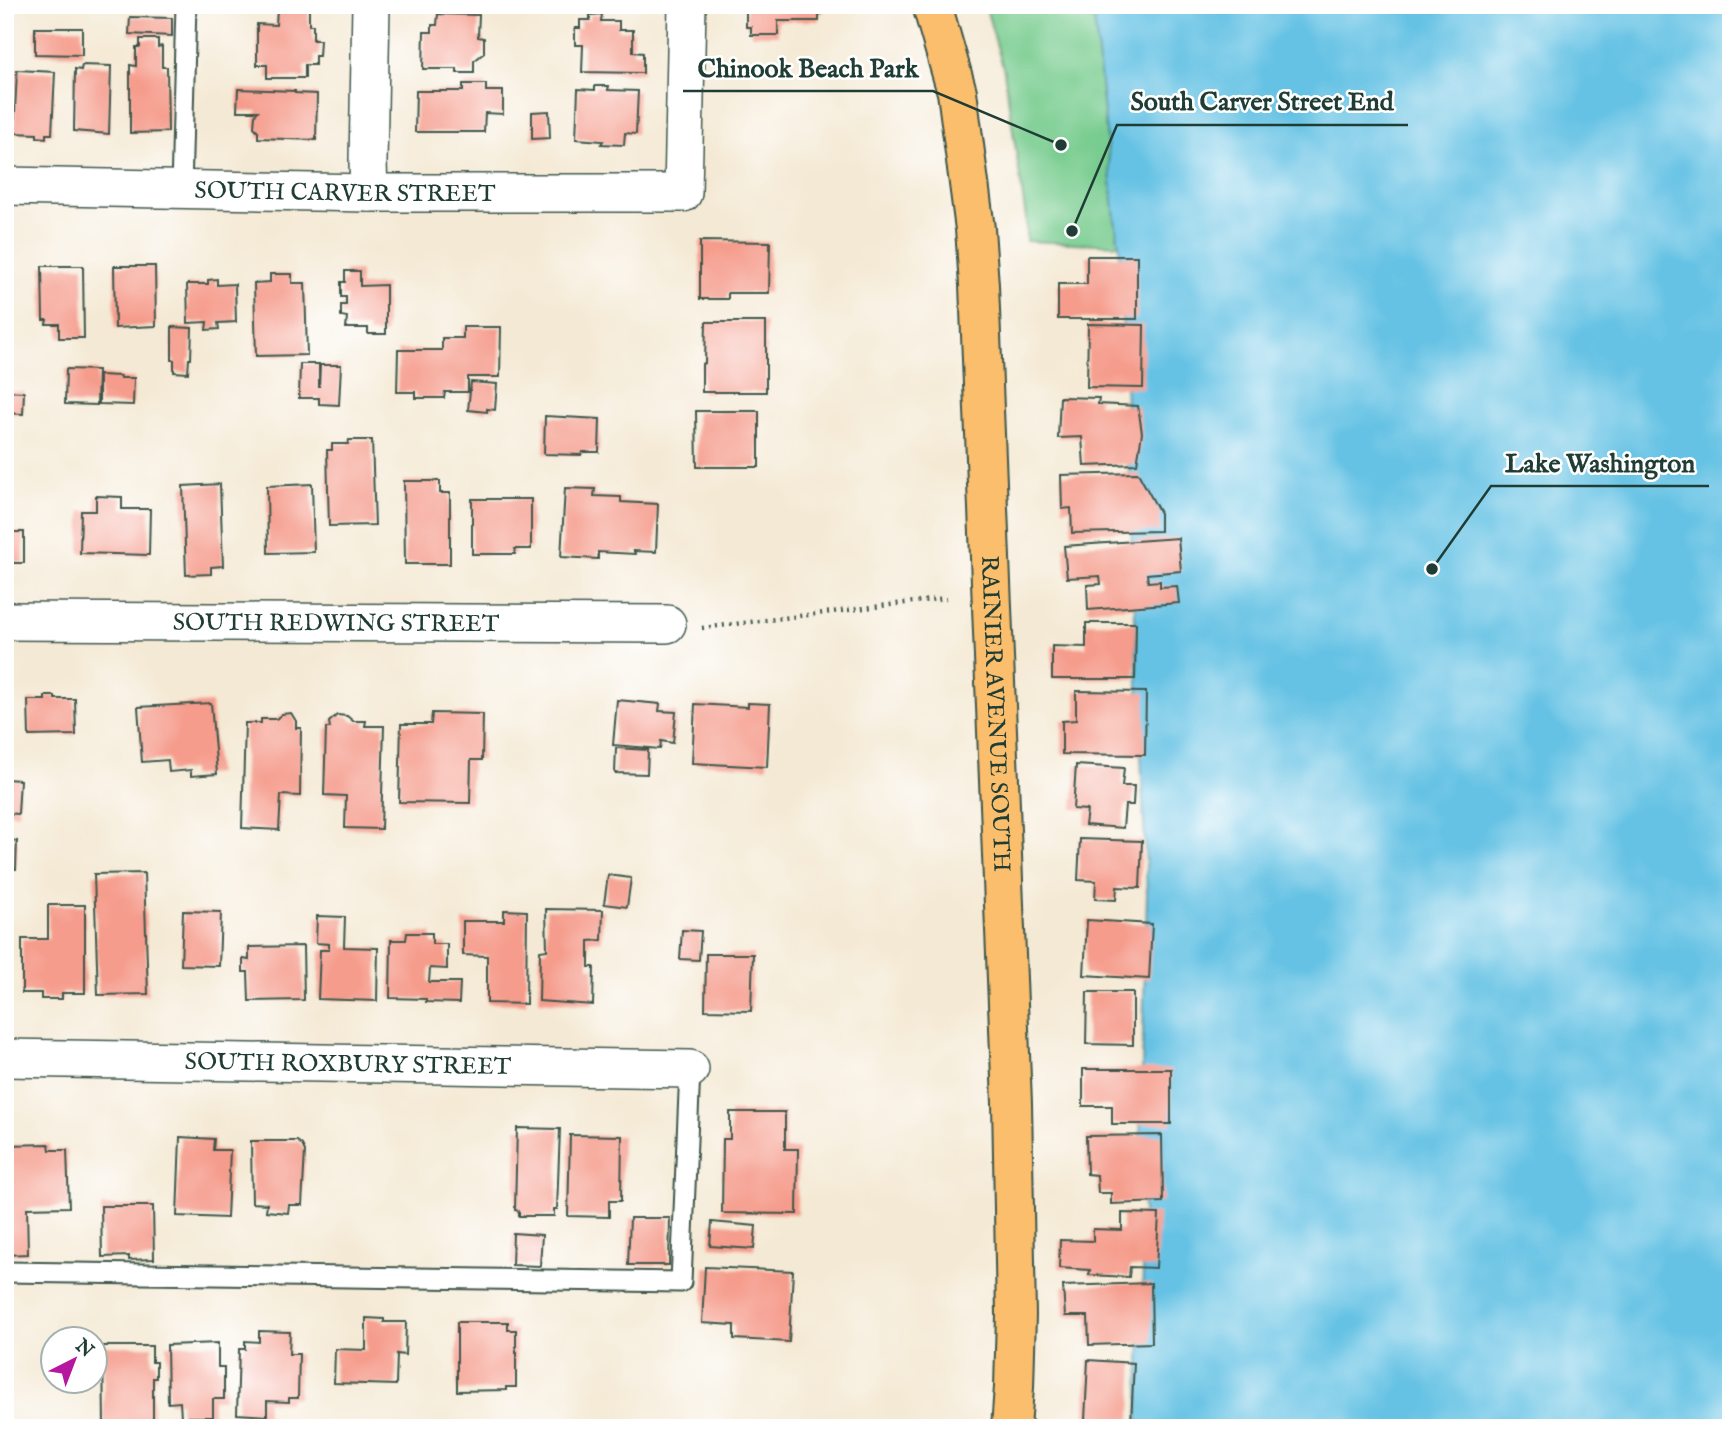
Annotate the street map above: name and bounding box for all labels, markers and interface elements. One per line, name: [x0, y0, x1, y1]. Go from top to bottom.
callout: Chinook Beach Park: [683, 44, 933, 91]
text: Chinook Beach Park: [697, 53, 920, 86]
callout: South Carver Street End: [1117, 78, 1408, 125]
text: South Carver Street End: [1130, 86, 1395, 119]
street label: SOUTH CARVER STREET: [194, 176, 496, 210]
callout: Lake Washington: [1491, 439, 1709, 486]
text: Lake Washington: [1505, 448, 1695, 481]
street label: RAINIER AVENUE SOUTH: [973, 555, 1017, 873]
street label: SOUTH REDWING STREET: [173, 608, 500, 640]
street label: SOUTH ROXBURY STREET: [184, 1047, 512, 1083]
north arrow: [38, 1324, 108, 1394]
text: N: [69, 1334, 99, 1364]

